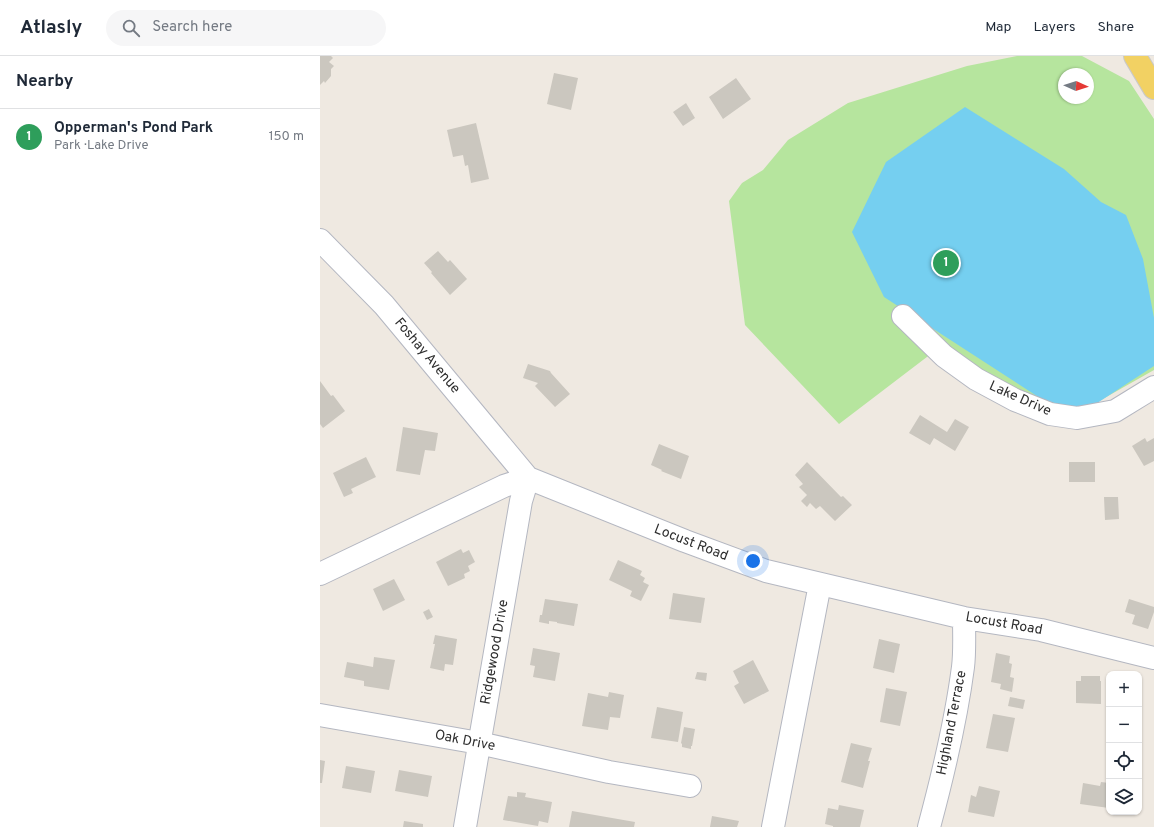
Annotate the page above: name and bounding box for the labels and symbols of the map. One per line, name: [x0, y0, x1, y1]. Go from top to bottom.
north arrow: [1058, 68, 1094, 104]
pin: 1: [933, 248, 959, 278]
street label: Foshay Avenue: [391, 315, 463, 397]
street label: Lake Drive: [986, 378, 1054, 420]
street label: Locust Road: [652, 521, 730, 565]
your location: [743, 551, 763, 571]
street label: Ridgewood Drive: [477, 598, 513, 706]
street label: Locust Road: [964, 609, 1044, 639]
street label: Highland Terrace: [934, 669, 970, 777]
street label: Oak Drive: [433, 727, 497, 755]

